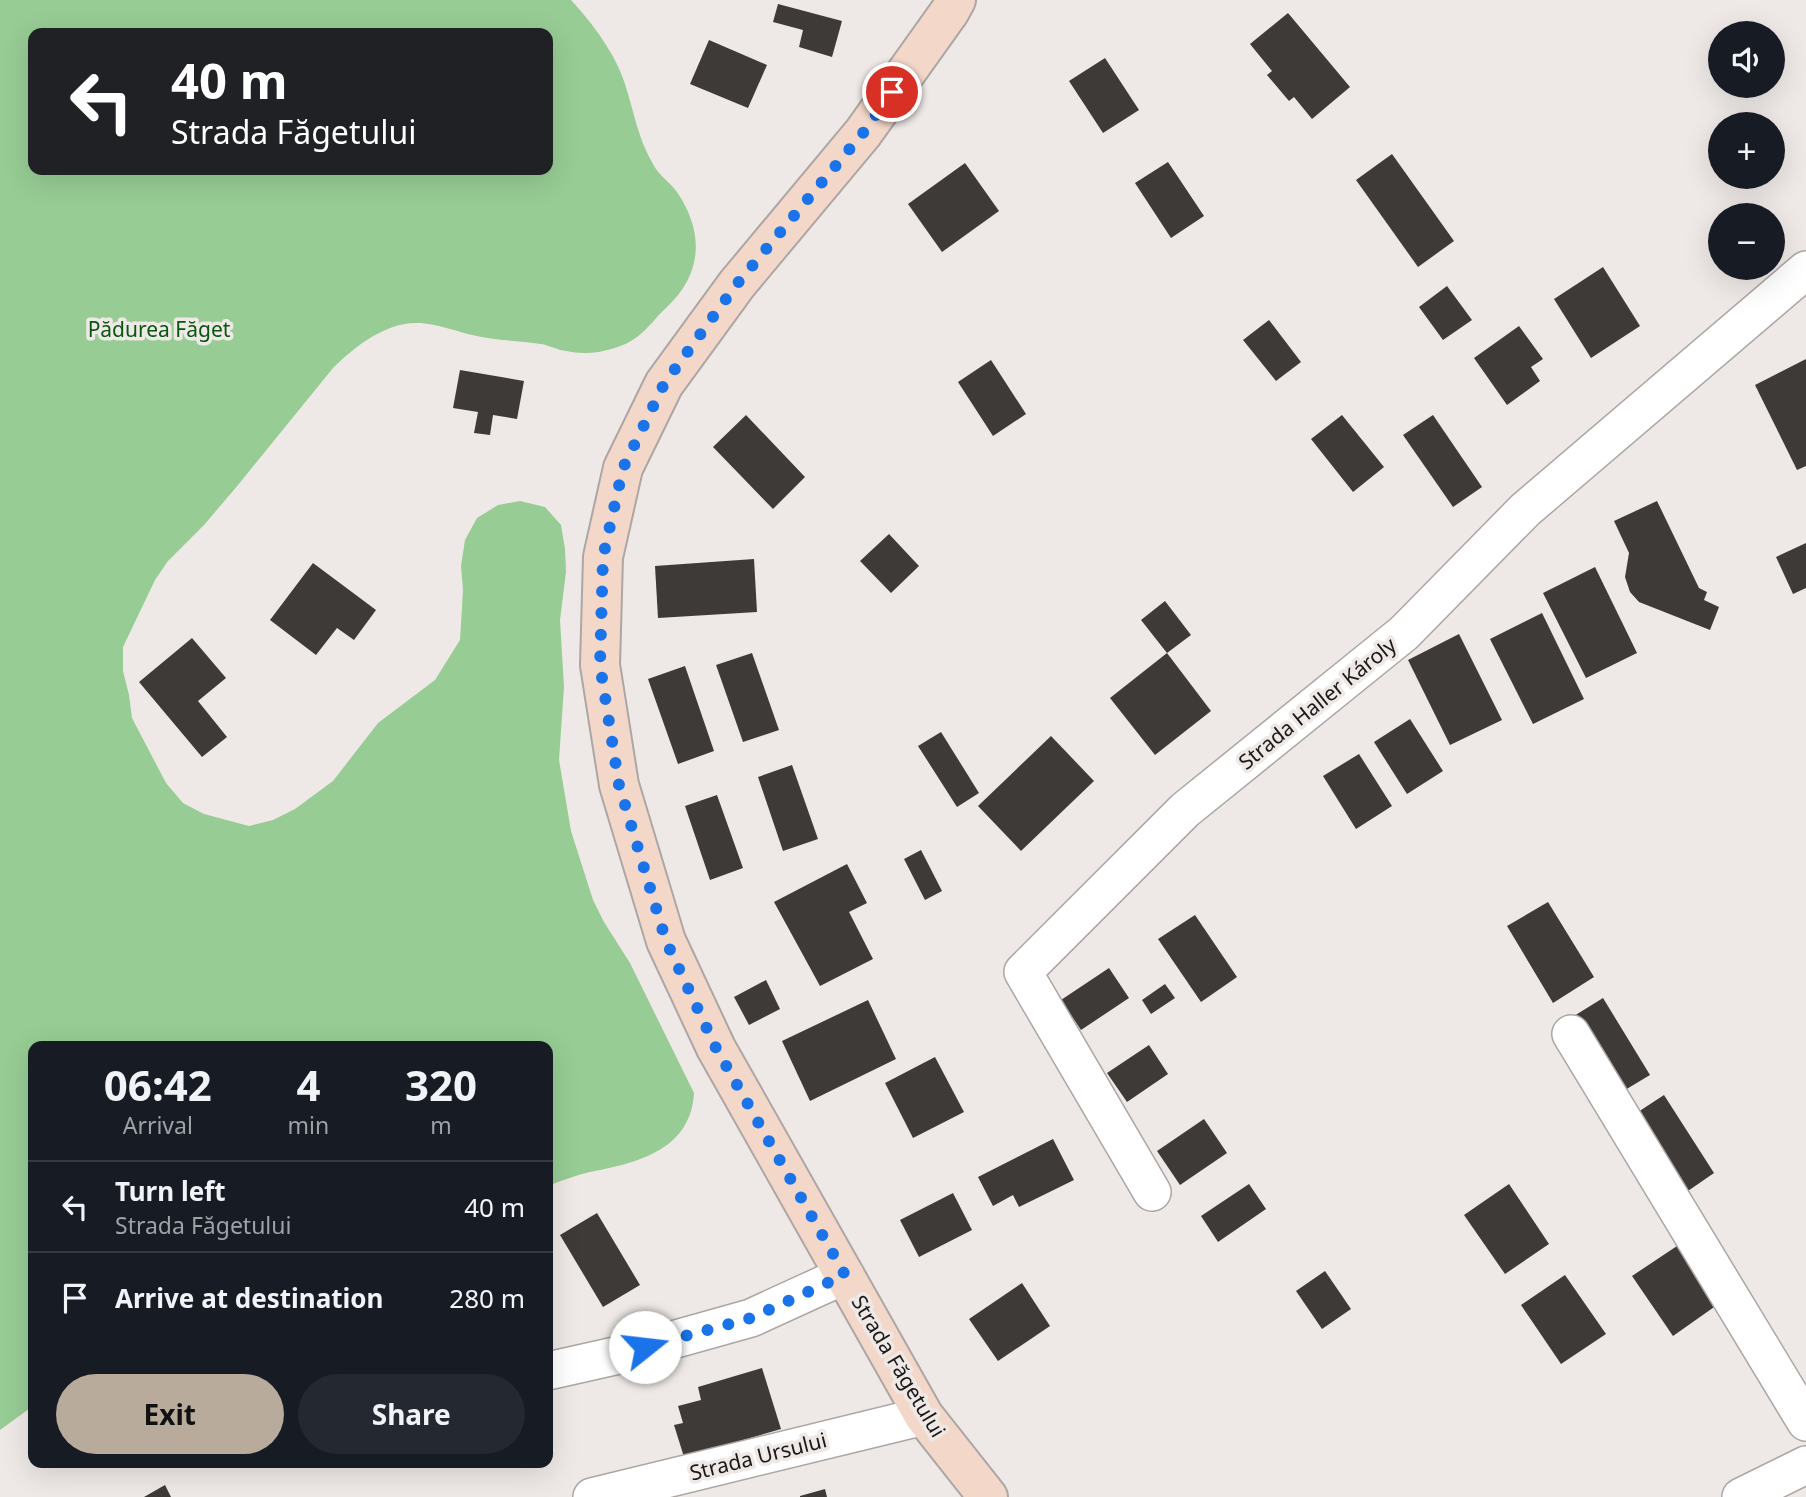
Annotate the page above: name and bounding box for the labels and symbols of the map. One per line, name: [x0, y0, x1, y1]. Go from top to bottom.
pin: [862, 62, 922, 122]
park label: Pădurea Făget: [88, 315, 231, 343]
street label: Strada Haller Károly: [1232, 630, 1402, 775]
street label: Strada Făgetului: [846, 1290, 952, 1442]
position arrow: [608, 1310, 682, 1384]
street label: Strada Ursului: [687, 1425, 829, 1487]

